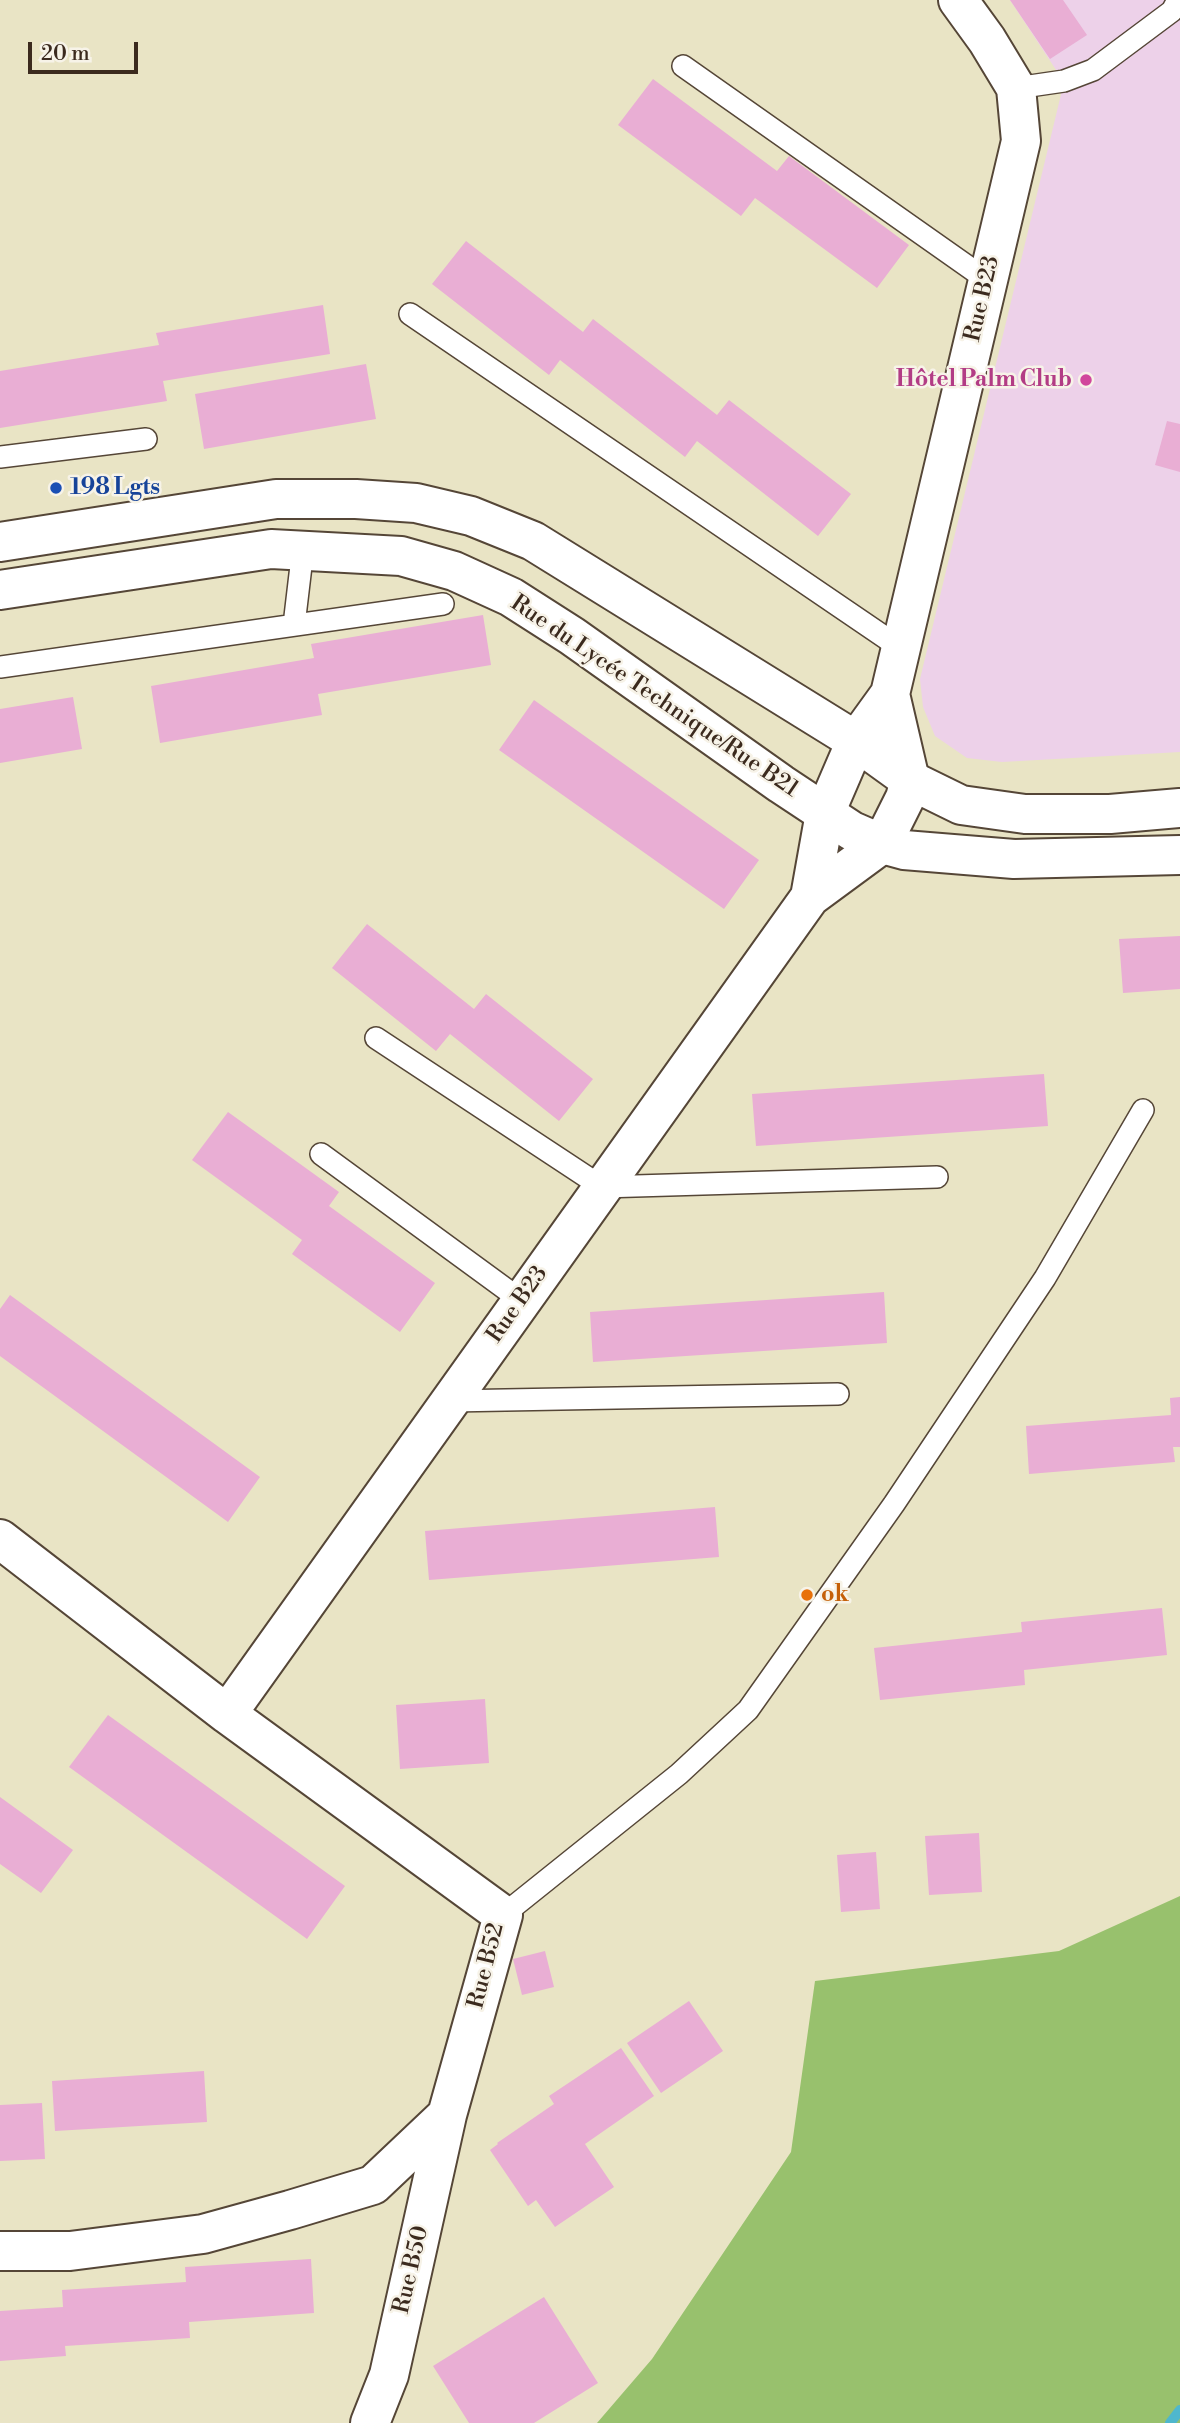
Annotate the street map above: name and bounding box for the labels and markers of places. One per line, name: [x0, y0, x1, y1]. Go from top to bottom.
place label: Hôtel Palm Club: [896, 366, 1072, 394]
marker: Hôtel Palm Club: [1078, 372, 1094, 388]
place label: 198 Lgts: [70, 474, 160, 502]
marker: 198 Lgts: [48, 480, 64, 496]
place label: ok: [821, 1581, 849, 1609]
marker: ok: [799, 1587, 815, 1603]

